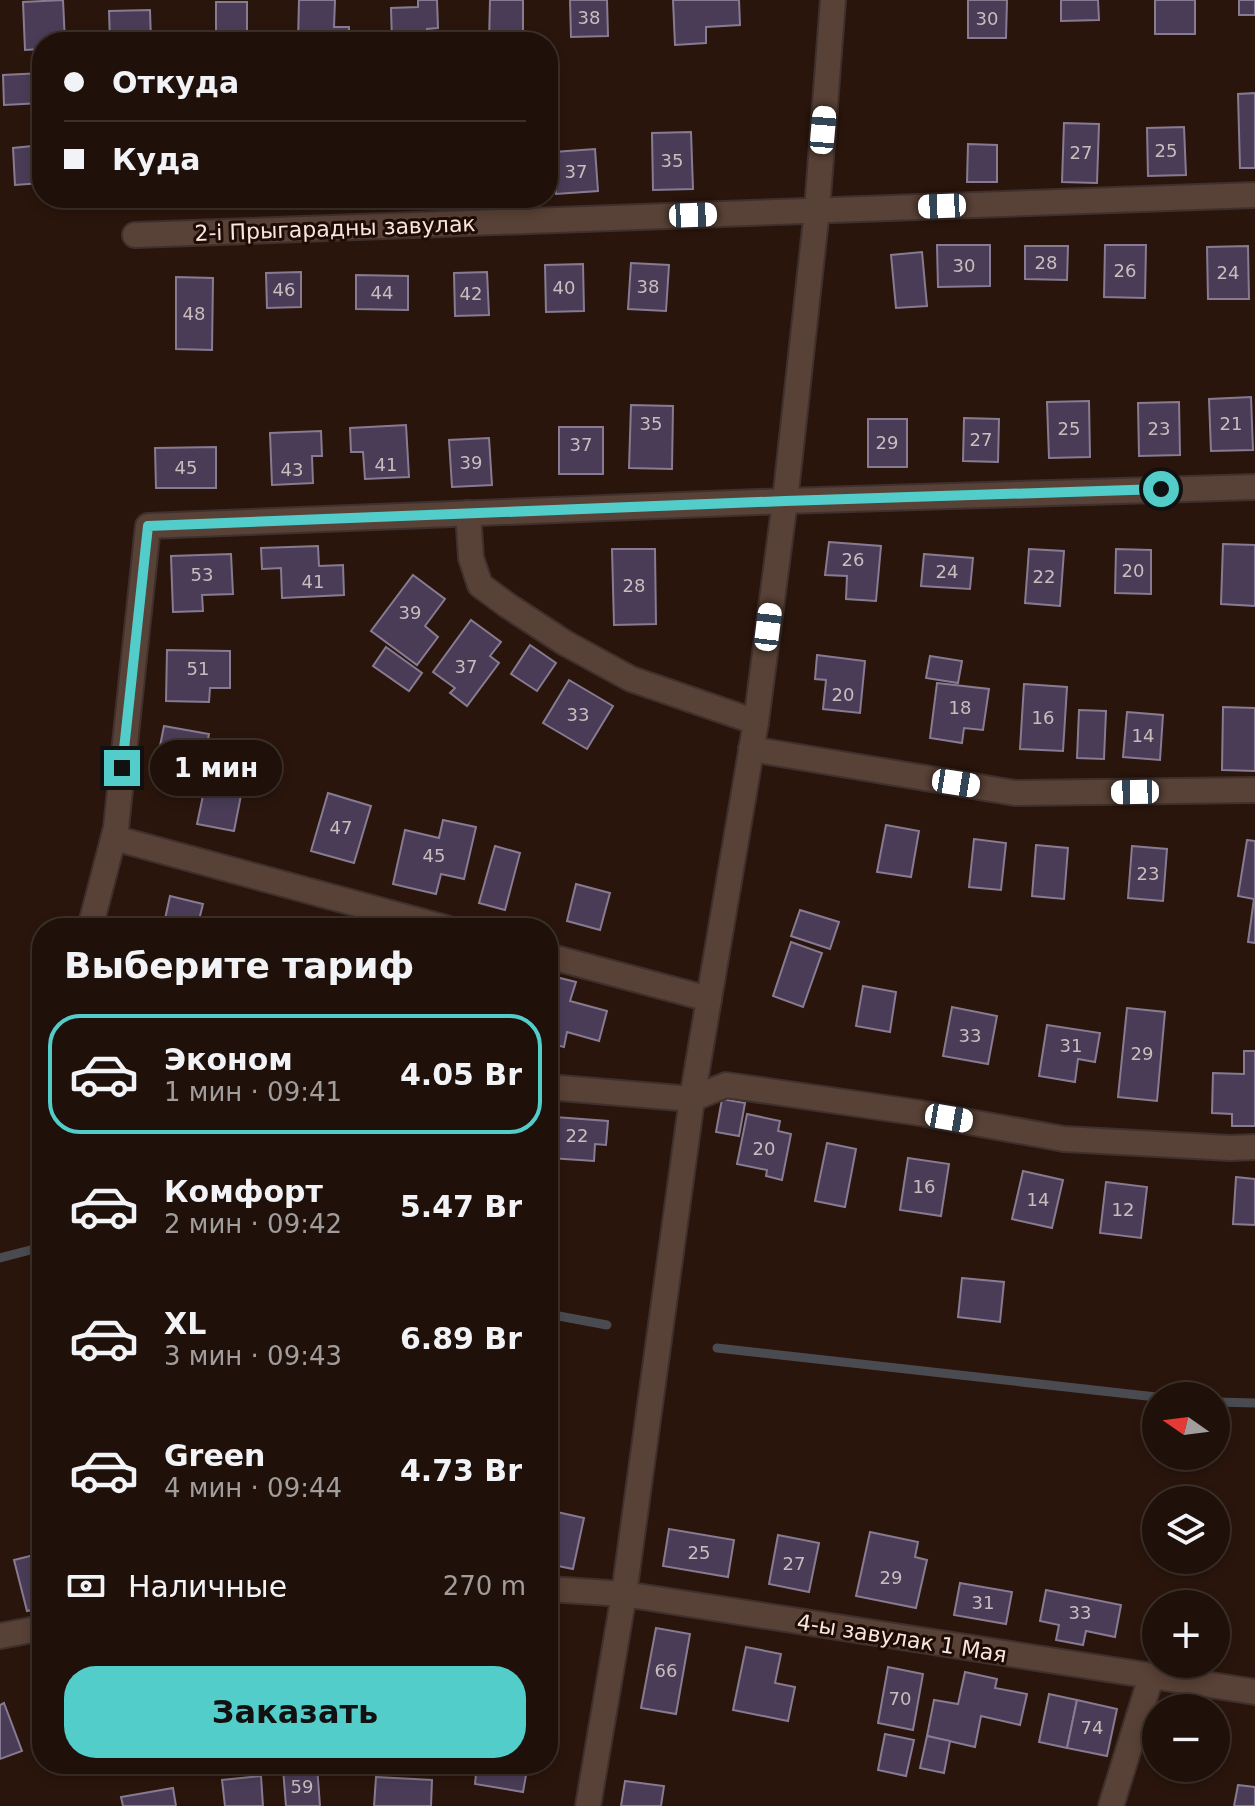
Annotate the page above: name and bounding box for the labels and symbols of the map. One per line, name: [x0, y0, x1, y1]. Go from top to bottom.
house number: 38: [578, 7, 600, 28]
house number: 30: [976, 8, 998, 29]
car: [809, 105, 837, 155]
house number: 25: [1155, 140, 1177, 161]
house number: 27: [1070, 142, 1092, 163]
house number: 35: [661, 150, 683, 171]
house number: 37: [565, 161, 587, 182]
car: [918, 193, 966, 219]
car: [669, 202, 717, 228]
street label: 2-і Прыгарадны завулак: [194, 211, 476, 246]
house number: 28: [1035, 252, 1057, 273]
house number: 30: [953, 255, 975, 276]
house number: 26: [1114, 260, 1136, 281]
house number: 24: [1217, 262, 1239, 283]
house number: 38: [637, 276, 659, 297]
house number: 40: [553, 277, 575, 298]
house number: 46: [273, 279, 295, 300]
house number: 44: [371, 282, 393, 303]
house number: 42: [460, 283, 482, 304]
house number: 48: [183, 303, 205, 324]
house number: 35: [640, 413, 662, 434]
house number: 21: [1220, 413, 1242, 434]
house number: 25: [1058, 418, 1080, 439]
house number: 23: [1148, 418, 1170, 439]
house number: 27: [970, 429, 992, 450]
house number: 29: [876, 432, 898, 453]
house number: 37: [570, 434, 592, 455]
house number: 39: [460, 452, 482, 473]
house number: 41: [375, 454, 397, 475]
house number: 45: [175, 457, 197, 478]
house number: 43: [281, 459, 303, 480]
route start: [1143, 471, 1179, 507]
house number: 26: [842, 549, 864, 570]
house number: 20: [1122, 560, 1144, 581]
house number: 24: [936, 561, 958, 582]
house number: 53: [191, 564, 213, 585]
house number: 22: [1033, 566, 1055, 587]
house number: 41: [302, 571, 324, 592]
house number: 28: [623, 575, 645, 596]
house number: 39: [399, 602, 421, 623]
car: [753, 602, 783, 652]
house number: 37: [455, 656, 477, 677]
house number: 51: [187, 658, 209, 679]
house number: 20: [832, 684, 854, 705]
house number: 18: [949, 697, 971, 718]
house number: 33: [567, 704, 589, 725]
house number: 16: [1032, 707, 1054, 728]
house number: 14: [1132, 725, 1154, 746]
callout: 1 мин: [150, 740, 282, 796]
route end: [104, 750, 140, 786]
car: [930, 767, 982, 799]
car: [1111, 780, 1159, 804]
house number: 47: [330, 817, 352, 838]
house number: 45: [423, 845, 445, 866]
house number: 23: [1137, 863, 1159, 884]
house number: 33: [959, 1025, 981, 1046]
house number: 31: [1060, 1035, 1082, 1056]
house number: 29: [1131, 1043, 1153, 1064]
car: [923, 1102, 975, 1134]
house number: 22: [566, 1125, 588, 1146]
house number: 20: [753, 1138, 775, 1159]
house number: 16: [913, 1176, 935, 1197]
house number: 14: [1027, 1189, 1049, 1210]
house number: 12: [1112, 1199, 1134, 1220]
north arrow: [1142, 1382, 1230, 1470]
house number: 25: [688, 1542, 710, 1563]
house number: 27: [783, 1553, 805, 1574]
house number: 29: [880, 1567, 902, 1588]
house number: 31: [972, 1592, 994, 1613]
house number: 33: [1069, 1602, 1091, 1623]
street label: 4-ы завулак 1 Мая: [795, 1610, 1009, 1667]
house number: 66: [655, 1660, 677, 1681]
house number: 70: [889, 1688, 911, 1709]
house number: 74: [1081, 1717, 1103, 1738]
house number: 59: [291, 1776, 313, 1797]

